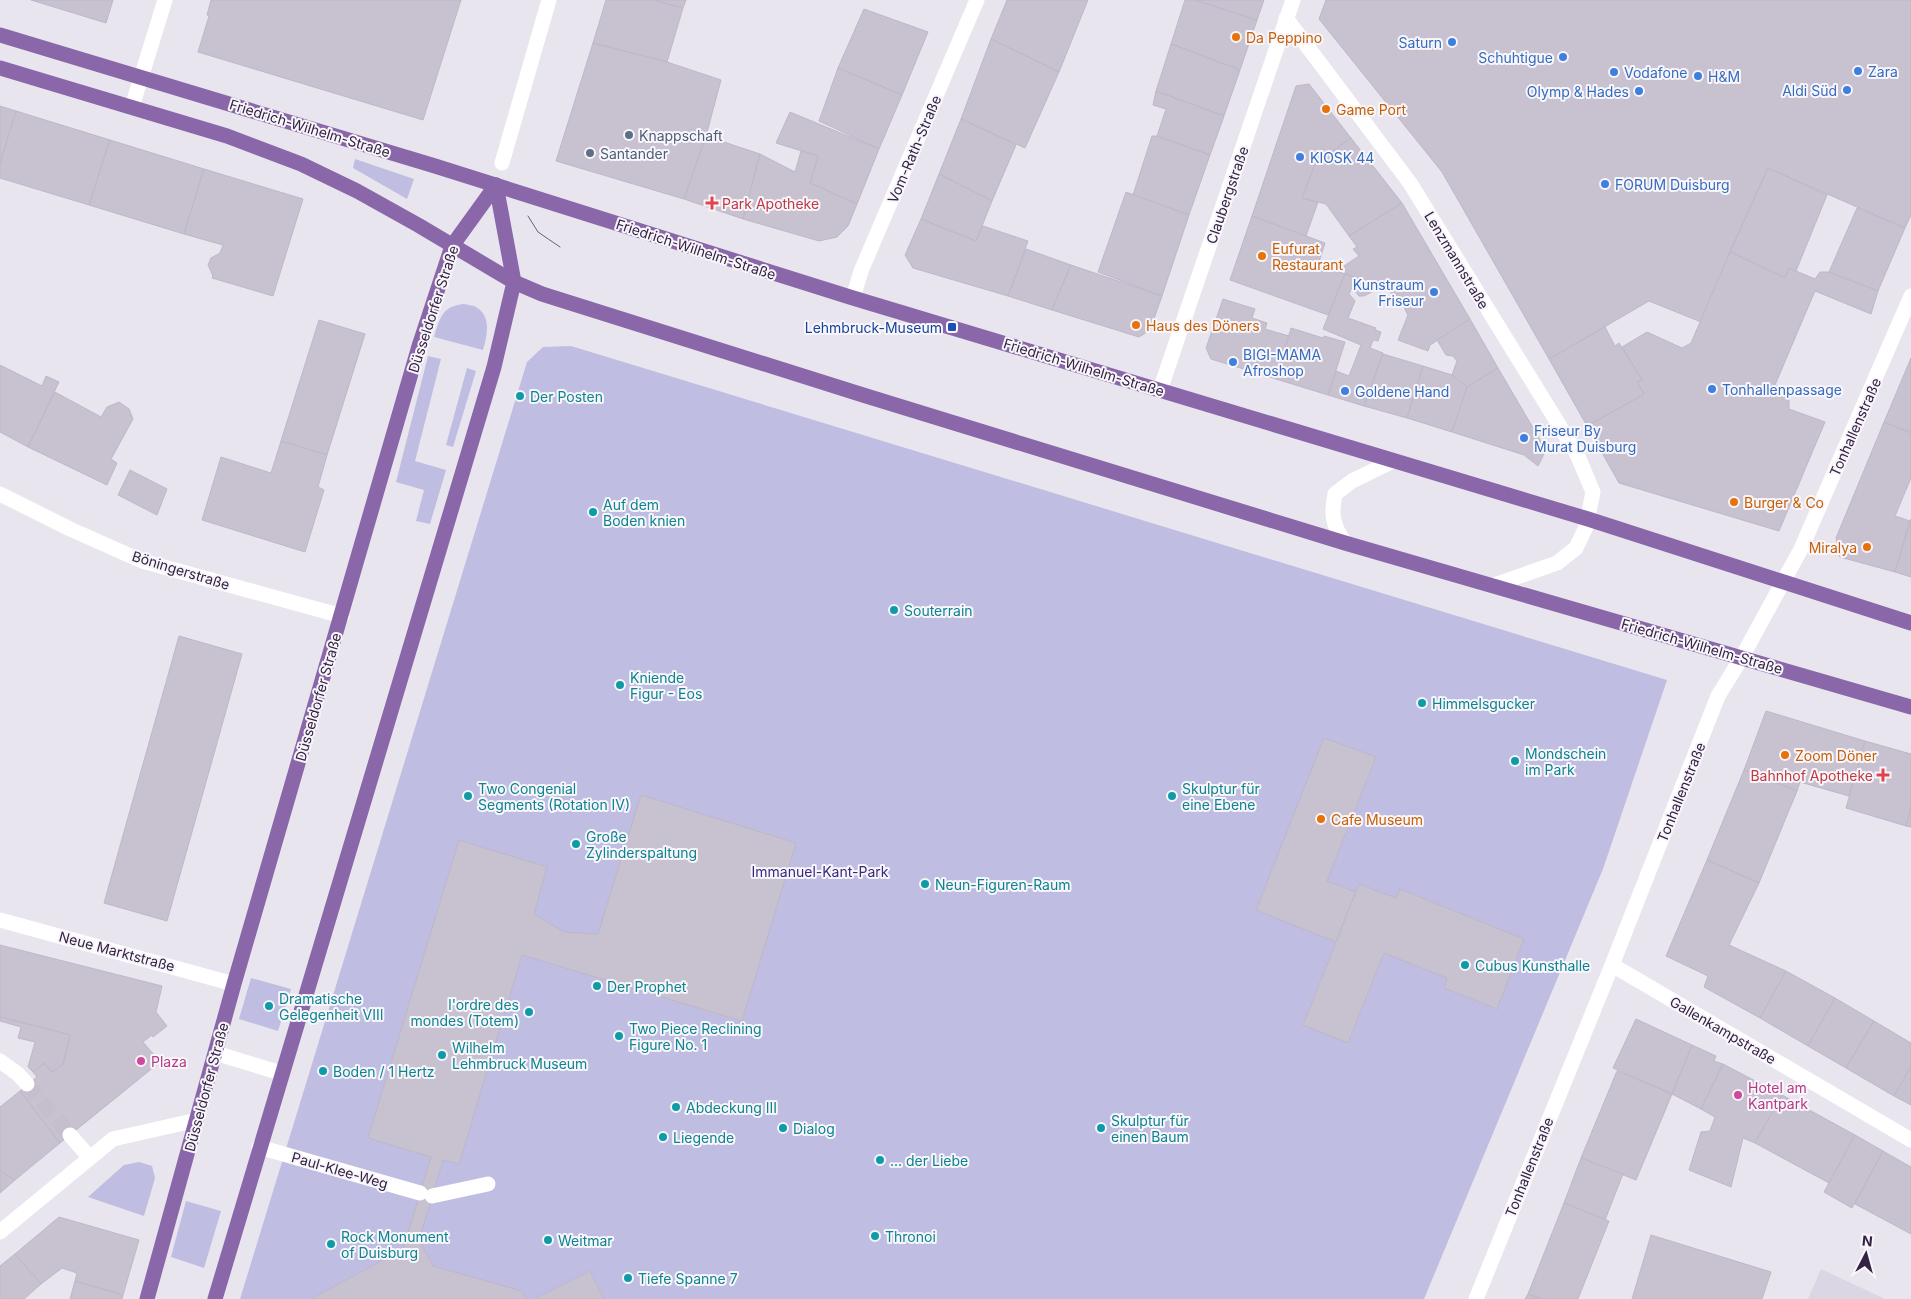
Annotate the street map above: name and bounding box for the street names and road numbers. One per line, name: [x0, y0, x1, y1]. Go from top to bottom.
street label: Vom-Rath-Straße: [884, 92, 944, 206]
street label: Friedrich-Wilhelm-Straße: [228, 95, 392, 161]
street label: Claubergstraße: [1202, 144, 1252, 246]
street label: Lenzmannstraße: [1421, 208, 1493, 312]
street label: Friedrich-Wilhelm-Straße: [614, 215, 778, 283]
street label: Düsseldorfer Straße: [404, 243, 462, 375]
street label: Friedrich-Wilhelm-Straße: [1002, 334, 1166, 400]
street label: Tonhallenstraße: [1826, 375, 1884, 479]
street label: Böningerstraße: [130, 547, 232, 593]
street label: Friedrich-Wilhelm-Straße: [1619, 615, 1785, 677]
street label: Düsseldorfer Straße: [292, 631, 344, 763]
street label: Tonhallenstraße: [1653, 740, 1709, 844]
street label: Neue Marktstraße: [57, 927, 177, 975]
street label: Gallenkampstraße: [1667, 993, 1779, 1067]
street label: Düsseldorfer Straße: [181, 1021, 231, 1153]
street label: Tonhallenstraße: [1501, 1115, 1557, 1219]
street label: Paul-Klee-Weg: [290, 1148, 390, 1192]

